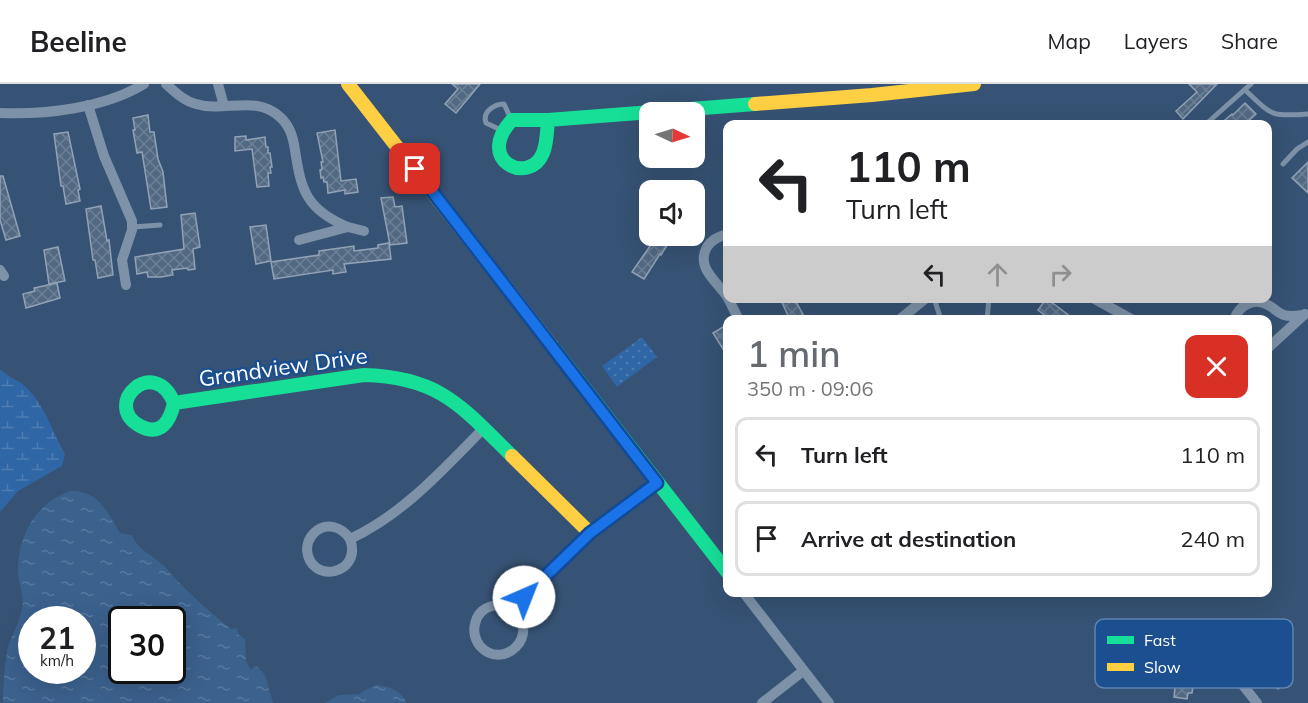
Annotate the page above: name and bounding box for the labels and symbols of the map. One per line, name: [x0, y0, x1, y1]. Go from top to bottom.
north arrow: [639, 102, 705, 168]
pin: [389, 143, 440, 194]
street label: Grandview Drive: [197, 341, 369, 393]
position arrow: [492, 565, 556, 629]
speed limit sign: 30: [108, 606, 186, 684]
legend: [1095, 619, 1293, 688]
text: Fast: [1144, 630, 1176, 650]
text: Slow: [1144, 657, 1181, 677]

